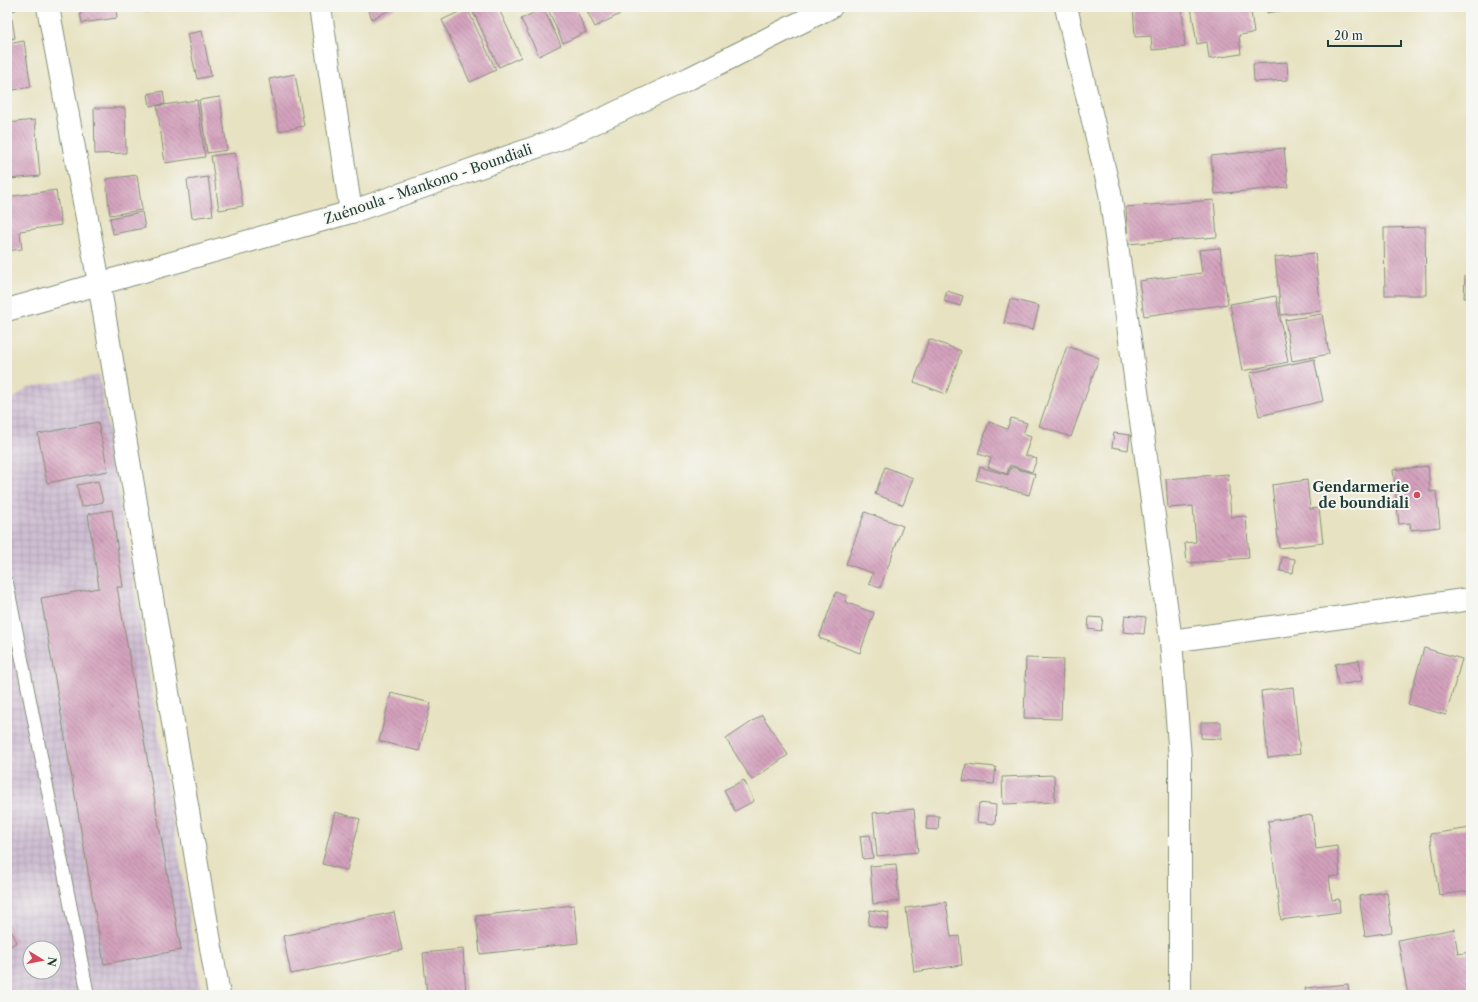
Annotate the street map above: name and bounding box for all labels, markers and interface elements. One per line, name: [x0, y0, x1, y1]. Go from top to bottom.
scale bar: [1328, 22, 1401, 48]
text: 20 m: [1334, 28, 1363, 43]
street label: Zuénoula - Mankono - Boundiali: [322, 140, 534, 228]
place label: Gendarmerie de boundiali: [1312, 478, 1409, 512]
marker: Gendarmerie de boundiali: [1412, 490, 1422, 500]
north arrow: [22, 940, 62, 980]
text: N: [44, 956, 60, 968]

